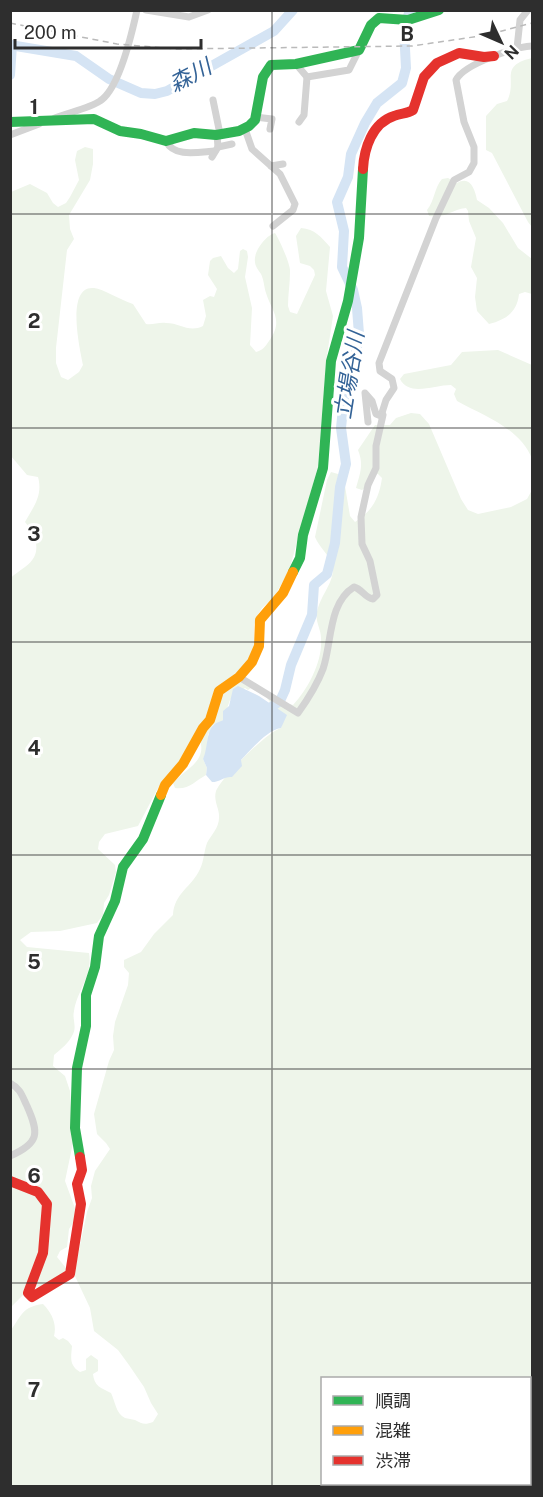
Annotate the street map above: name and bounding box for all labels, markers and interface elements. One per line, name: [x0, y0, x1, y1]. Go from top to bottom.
scale bar: [15, 12, 201, 50]
north arrow: [471, 12, 531, 72]
text: 200 m: [24, 22, 77, 43]
text: B: [400, 22, 414, 46]
text: N: [500, 41, 523, 63]
water label: 森川: [164, 52, 217, 97]
text: 1: [30, 95, 38, 119]
text: 2: [28, 309, 40, 333]
water label: 立場谷川: [329, 328, 369, 420]
text: 3: [27, 522, 41, 546]
text: 4: [27, 736, 41, 760]
text: 5: [27, 950, 41, 974]
text: 6: [27, 1164, 41, 1188]
legend: [321, 1377, 531, 1485]
text: 7: [28, 1378, 40, 1402]
text: 順調: [375, 1390, 411, 1411]
text: 混雑: [375, 1420, 411, 1441]
text: 渋滞: [375, 1450, 411, 1471]

